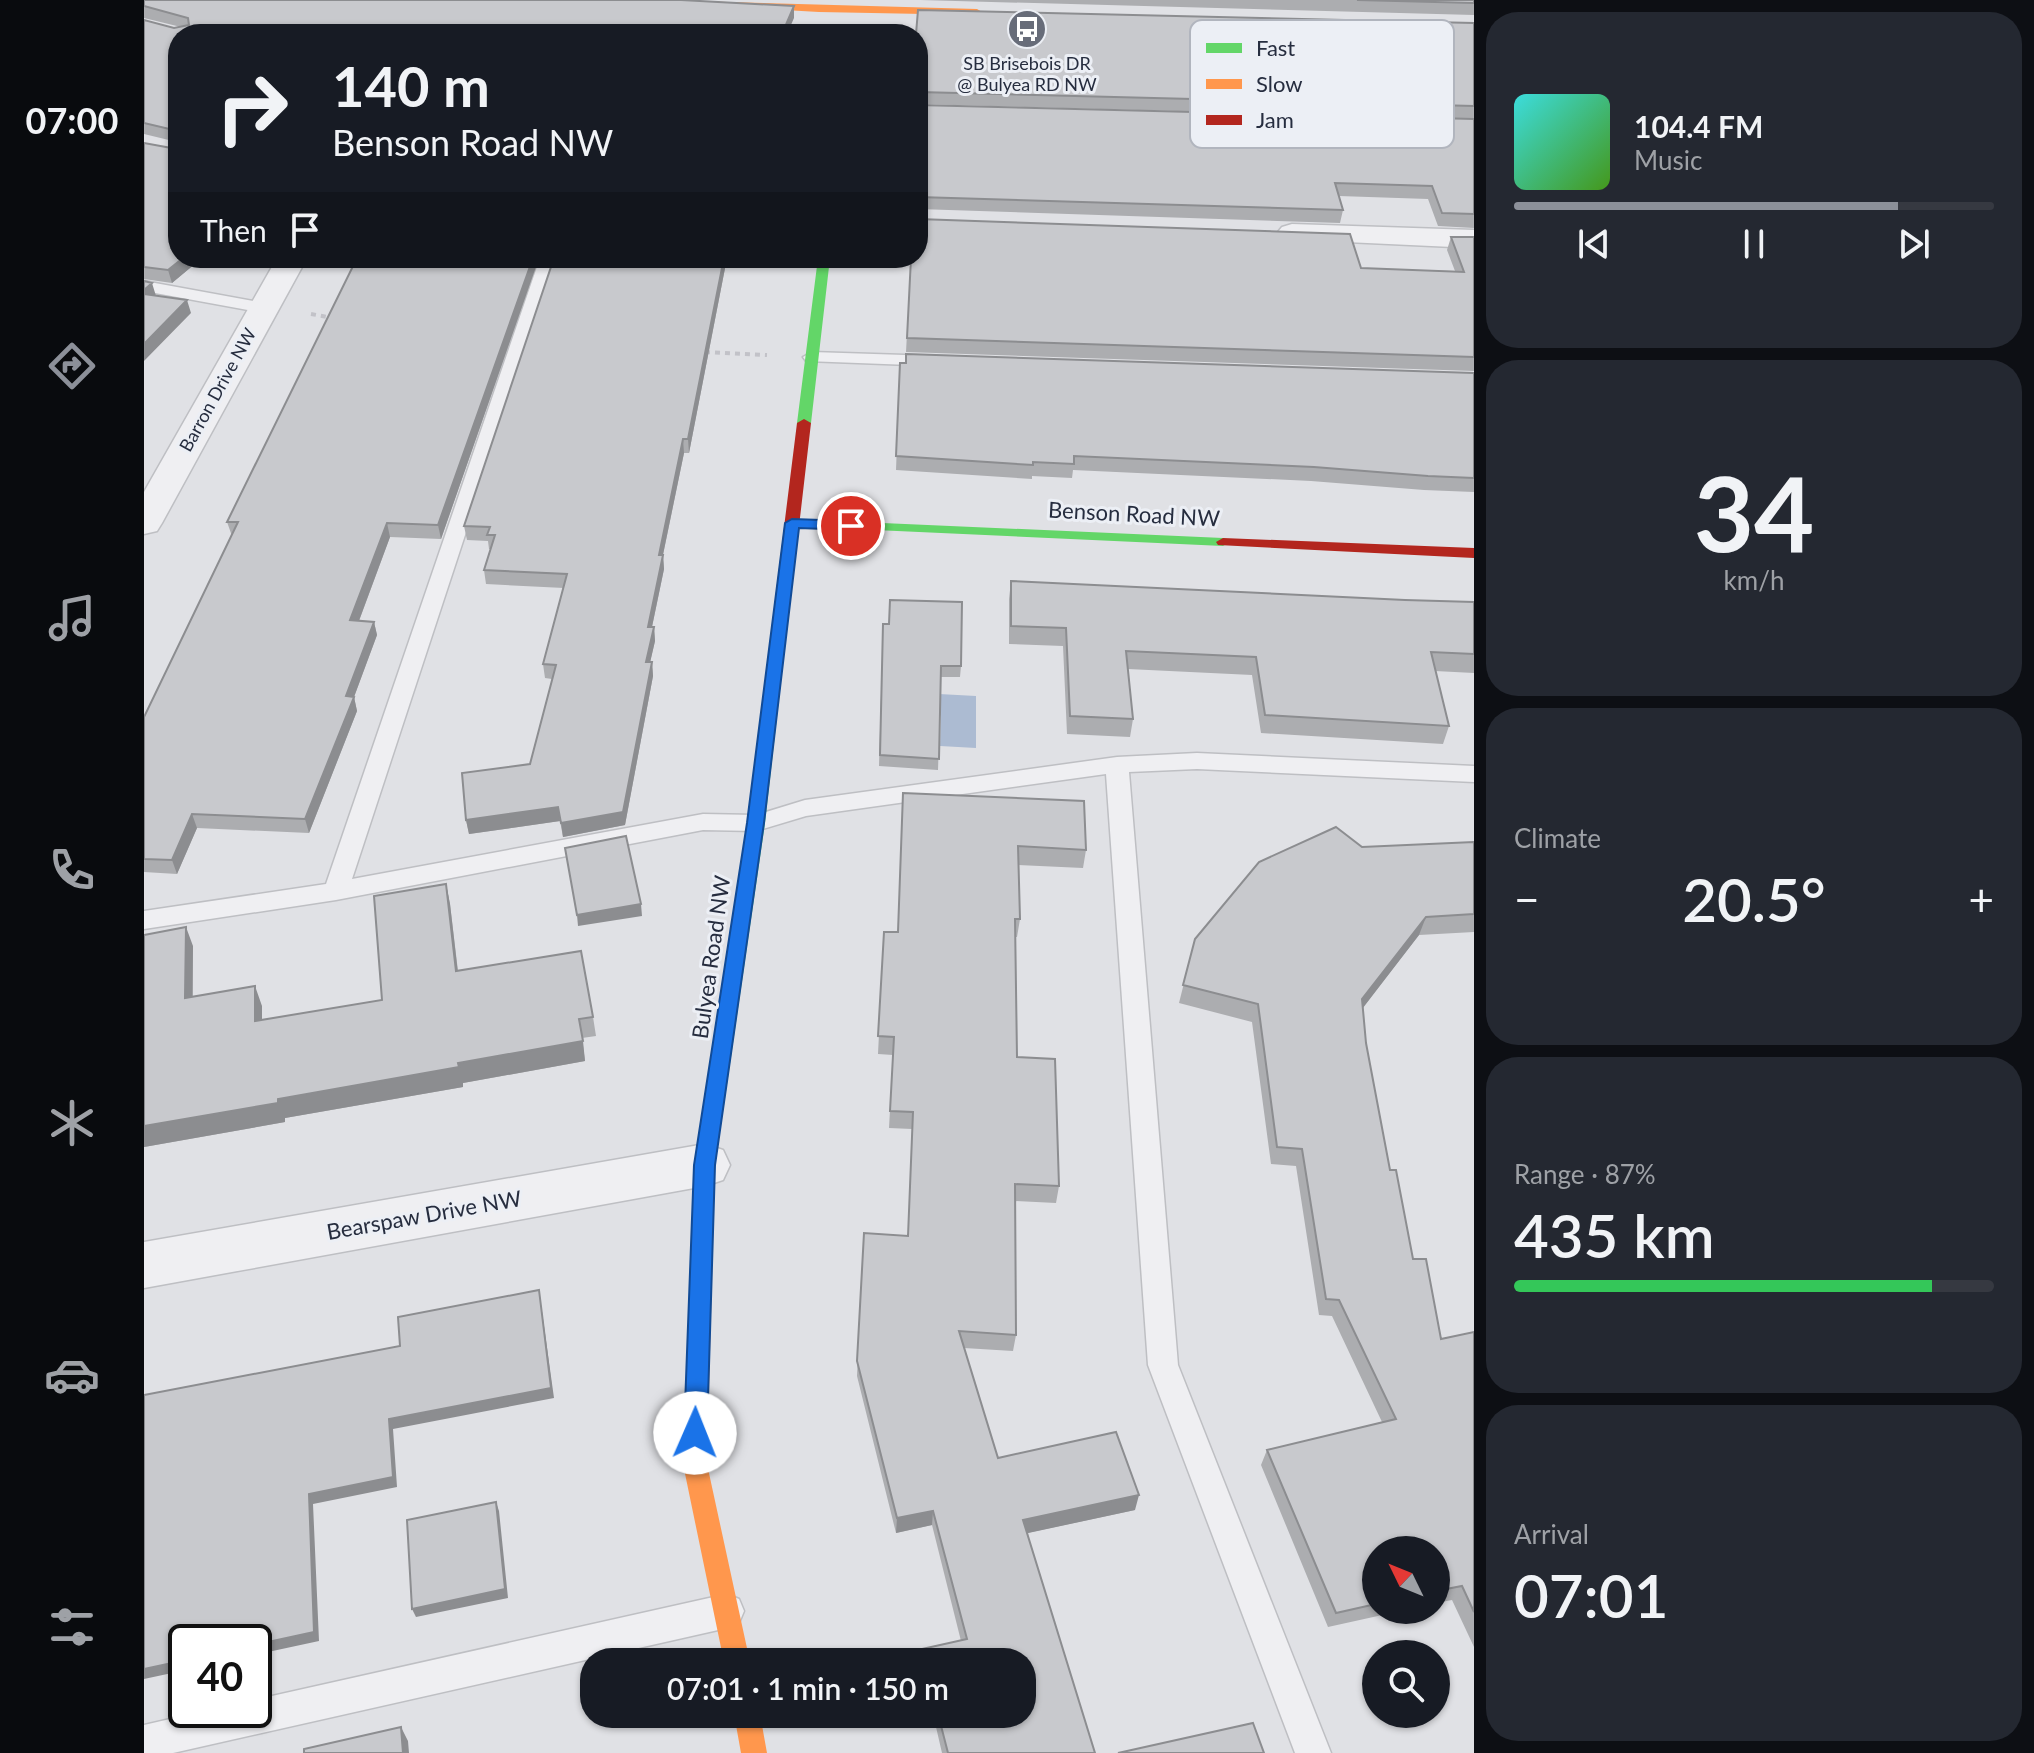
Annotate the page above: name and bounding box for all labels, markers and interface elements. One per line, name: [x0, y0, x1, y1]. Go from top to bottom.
bus stop icon: SB Brisebois DR @ Bulyea RD NW: [1006, 8, 1048, 50]
legend: [1190, 20, 1454, 148]
text: Fast: [1256, 34, 1295, 61]
text: 140 m: [332, 52, 490, 119]
place label: SB Brisebois DR @ Bulyea RD NW: [957, 52, 1097, 95]
icon: right: [200, 56, 304, 160]
text: Slow: [1256, 70, 1303, 97]
text: 07:00: [26, 98, 118, 142]
text: Jam: [1256, 106, 1294, 133]
text: 104.4 FM: [1634, 108, 1763, 144]
text: Benson Road NW: [332, 120, 613, 164]
text: Music: [1634, 144, 1702, 176]
icon: arrive: [283, 208, 327, 252]
text: Then: [200, 212, 267, 248]
icon: previous: [1572, 222, 1616, 266]
icon: pause: [1732, 222, 1776, 266]
icon: next: [1892, 222, 1936, 266]
street label: Barron Drive NW: [174, 324, 260, 455]
icon: directions: [44, 338, 100, 394]
text: 34: [1694, 449, 1814, 574]
pin: [817, 492, 885, 560]
street label: Benson Road NW: [1047, 496, 1221, 531]
icon: arrive: [829, 504, 873, 548]
text: km/h: [1724, 564, 1784, 596]
icon: music: [44, 590, 100, 646]
text: Climate: [1514, 822, 1601, 854]
icon: phone: [44, 842, 100, 898]
text: 20.5°: [1682, 863, 1826, 935]
street label: Bulyea Road NW: [686, 873, 735, 1040]
text: −: [1514, 873, 1540, 925]
text: +: [1968, 873, 1994, 925]
icon: climate: [44, 1095, 100, 1151]
text: Range · 87%: [1514, 1158, 1656, 1190]
street label: Bearspaw Drive NW: [324, 1184, 524, 1245]
text: 435 km: [1514, 1199, 1715, 1271]
icon: car: [44, 1347, 100, 1403]
position arrow: [653, 1391, 737, 1475]
text: Arrival: [1514, 1518, 1589, 1550]
north arrow: [1362, 1536, 1450, 1624]
map controls: [1362, 1536, 1450, 1728]
text: 07:01: [1514, 1559, 1668, 1631]
icon: filters: [44, 1599, 100, 1655]
speed limit sign: 40: [168, 1624, 272, 1728]
button: search: [1362, 1640, 1450, 1728]
text: 07:01 · 1 min · 150 m: [667, 1670, 949, 1706]

